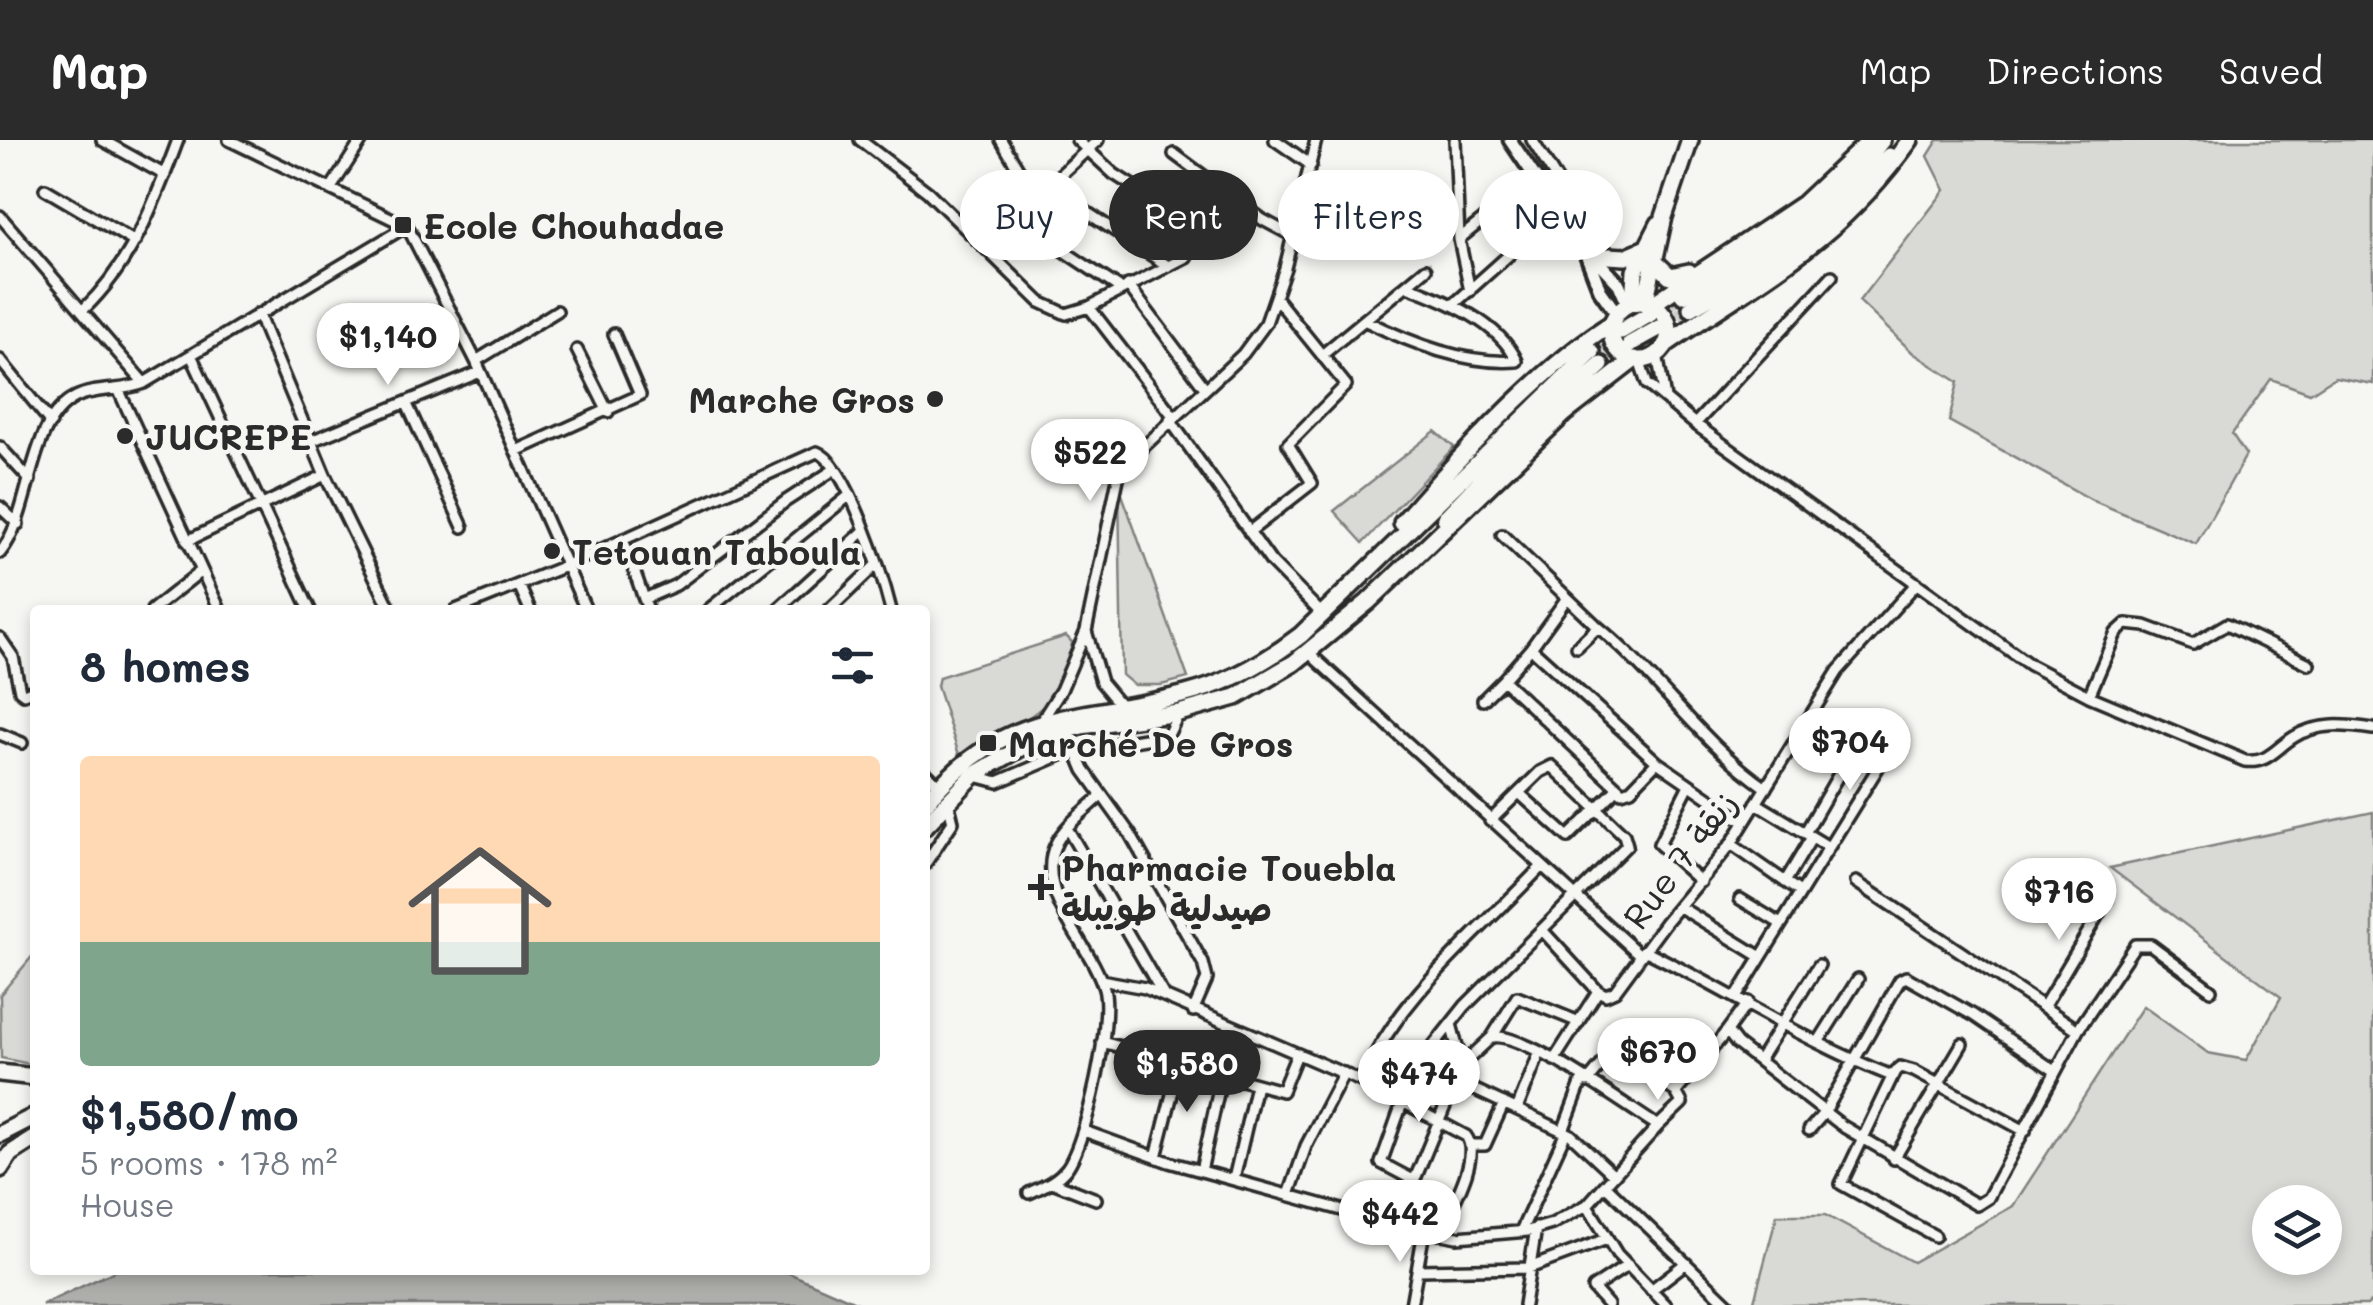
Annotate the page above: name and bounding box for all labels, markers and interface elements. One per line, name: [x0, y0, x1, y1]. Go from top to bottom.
text: Map: [50, 39, 149, 101]
text: Map: [1860, 47, 1931, 93]
text: Directions: [1986, 47, 2164, 93]
text: Saved: [2219, 47, 2323, 93]
chip: Buy: [960, 170, 1089, 260]
chip: Rent: [1109, 170, 1258, 260]
chip: Filters: [1278, 170, 1459, 260]
chip: New: [1479, 170, 1623, 260]
place label: Ecole Chouhadae: [423, 202, 724, 248]
marker: Ecole Chouhadae: [392, 214, 414, 236]
pin: $1,140: [307, 303, 469, 388]
text: $1,140: [339, 314, 437, 356]
place label: Marche Gros: [688, 376, 915, 422]
marker: Marche Gros: [924, 388, 946, 410]
place label: JUCREPE: [145, 413, 312, 459]
pin: $522: [1031, 419, 1149, 504]
marker: JUCREPE: [114, 425, 136, 447]
text: $522: [1053, 430, 1127, 472]
place label: Tetouan Taboula: [572, 528, 861, 574]
marker: Tetouan Taboula: [541, 540, 563, 562]
text: 8 homes: [80, 638, 251, 693]
icon: filters: [825, 638, 880, 693]
pin: $704: [1791, 708, 1909, 793]
text: $704: [1811, 719, 1889, 761]
place label: Marché De Gros: [1008, 720, 1293, 766]
marker: Marché De Gros: [977, 732, 999, 754]
street label: Rue 7 زنقة: [1612, 780, 1746, 938]
icon: home: [390, 821, 570, 1001]
place label: Pharmacie Touebla صيدلية طويبلة: [1061, 844, 1397, 931]
pin: $716: [2000, 858, 2118, 943]
text: $716: [2023, 869, 2095, 911]
marker: Pharmacie Touebla صيدلية طويبلة: [1030, 876, 1052, 898]
pin: $670: [1599, 1018, 1717, 1103]
text: $670: [1619, 1029, 1697, 1071]
pin: $1,580: [1106, 1030, 1268, 1115]
pin: $474: [1360, 1040, 1478, 1125]
text: $1,580: [1136, 1041, 1238, 1083]
text: $474: [1380, 1051, 1458, 1093]
text: $1,580/mo: [80, 1086, 298, 1141]
text: 5 rooms · 178 m²: [80, 1141, 338, 1183]
pin: $442: [1341, 1180, 1459, 1265]
text: House: [80, 1183, 175, 1225]
map controls: [2252, 1185, 2342, 1275]
button: layers: [2252, 1185, 2342, 1275]
text: $442: [1361, 1191, 1439, 1233]

